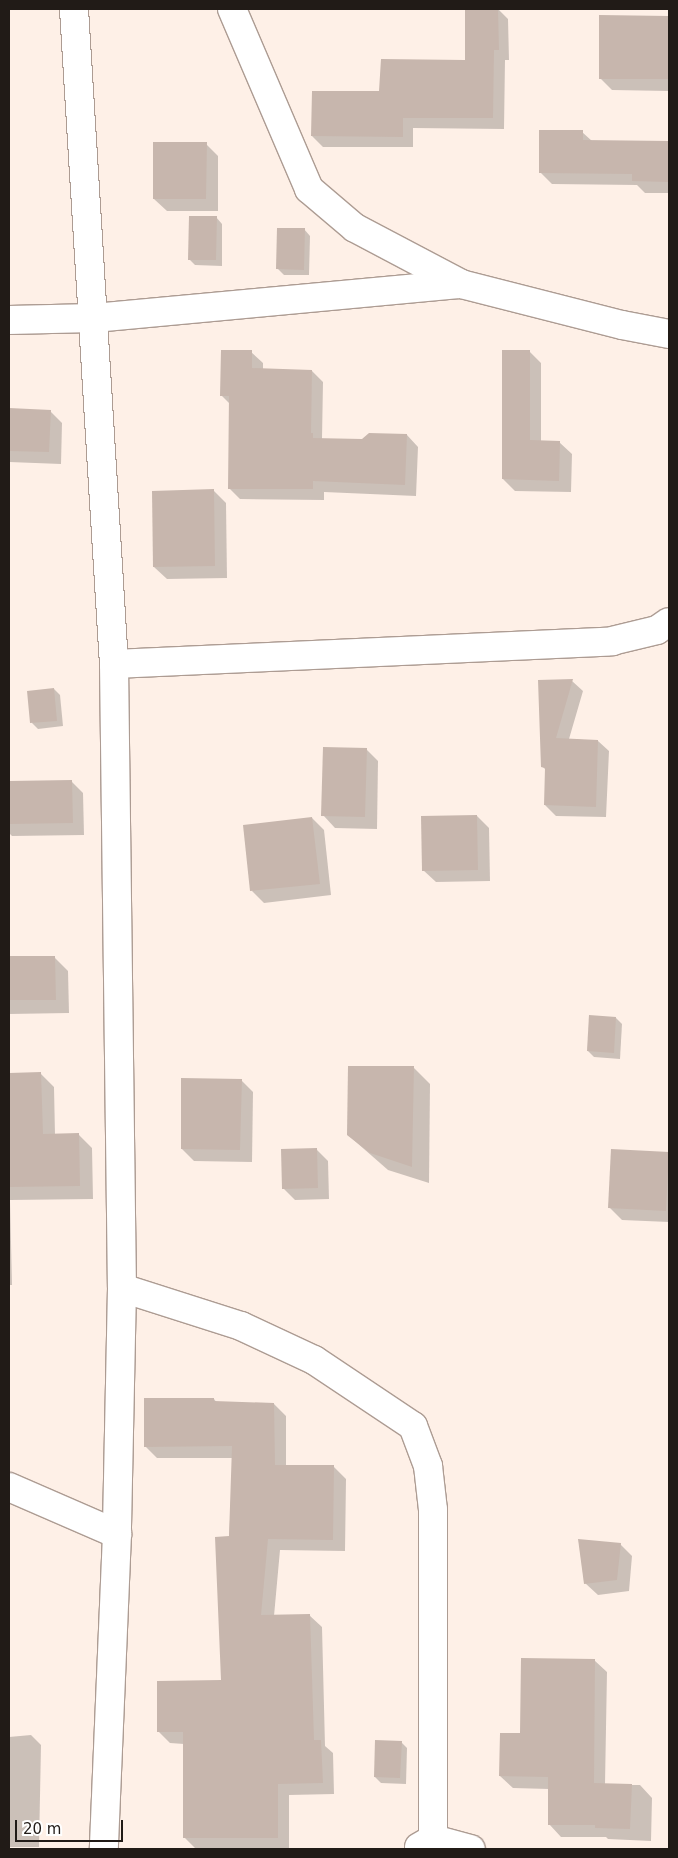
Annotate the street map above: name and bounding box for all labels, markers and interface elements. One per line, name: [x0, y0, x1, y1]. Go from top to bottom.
scale bar: [18, 1810, 125, 1842]
text: 20 m: [23, 1820, 61, 1838]

